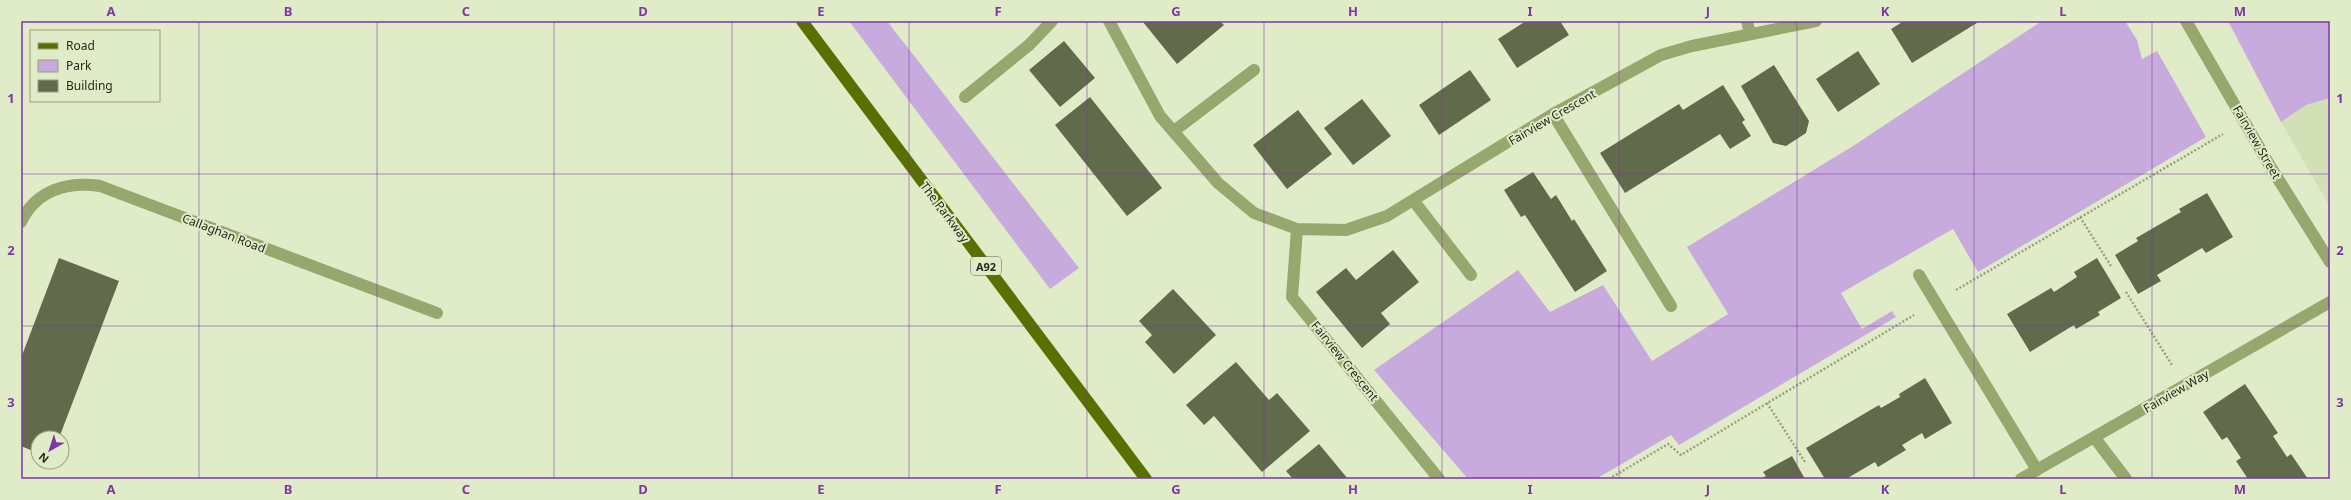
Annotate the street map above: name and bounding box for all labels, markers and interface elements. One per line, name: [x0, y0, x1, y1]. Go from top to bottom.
text: A: [107, 2, 116, 20]
text: B: [284, 2, 292, 20]
text: C: [462, 2, 470, 20]
text: D: [638, 2, 648, 20]
text: E: [817, 2, 825, 20]
text: F: [994, 2, 1002, 20]
text: G: [1171, 2, 1181, 20]
text: H: [1348, 2, 1358, 20]
text: I: [1527, 2, 1533, 20]
text: J: [1705, 2, 1710, 20]
text: K: [1881, 2, 1890, 20]
text: L: [2059, 2, 2067, 20]
text: M: [2234, 2, 2246, 20]
legend: [30, 30, 160, 102]
text: Road: [66, 37, 95, 54]
text: Park: [66, 57, 92, 74]
text: Building: [66, 77, 113, 94]
street label: Fairview Crescent: [1505, 85, 1599, 149]
text: 1: [7, 89, 15, 107]
text: 1: [2336, 89, 2344, 107]
street label: Fairview Street: [2229, 102, 2285, 183]
street label: The Parkway: [917, 178, 974, 246]
street label: Callaghan Road: [180, 209, 268, 257]
text: 2: [7, 241, 15, 259]
text: 2: [2336, 241, 2344, 259]
road number: A92: [971, 257, 1001, 275]
street label: Fairview Crescent: [1307, 317, 1383, 405]
street label: Fairview Way: [2140, 365, 2213, 417]
text: 3: [7, 393, 15, 411]
text: 3: [2336, 393, 2344, 411]
north arrow: [30, 430, 70, 470]
text: N: [35, 450, 52, 467]
text: A: [107, 480, 116, 498]
text: B: [284, 480, 292, 498]
text: C: [462, 480, 470, 498]
text: D: [638, 480, 648, 498]
text: E: [817, 480, 825, 498]
text: F: [994, 480, 1002, 498]
text: G: [1171, 480, 1181, 498]
text: H: [1348, 480, 1358, 498]
text: I: [1527, 480, 1533, 498]
text: J: [1705, 480, 1710, 498]
text: K: [1881, 480, 1890, 498]
text: L: [2059, 480, 2067, 498]
text: M: [2234, 480, 2246, 498]

